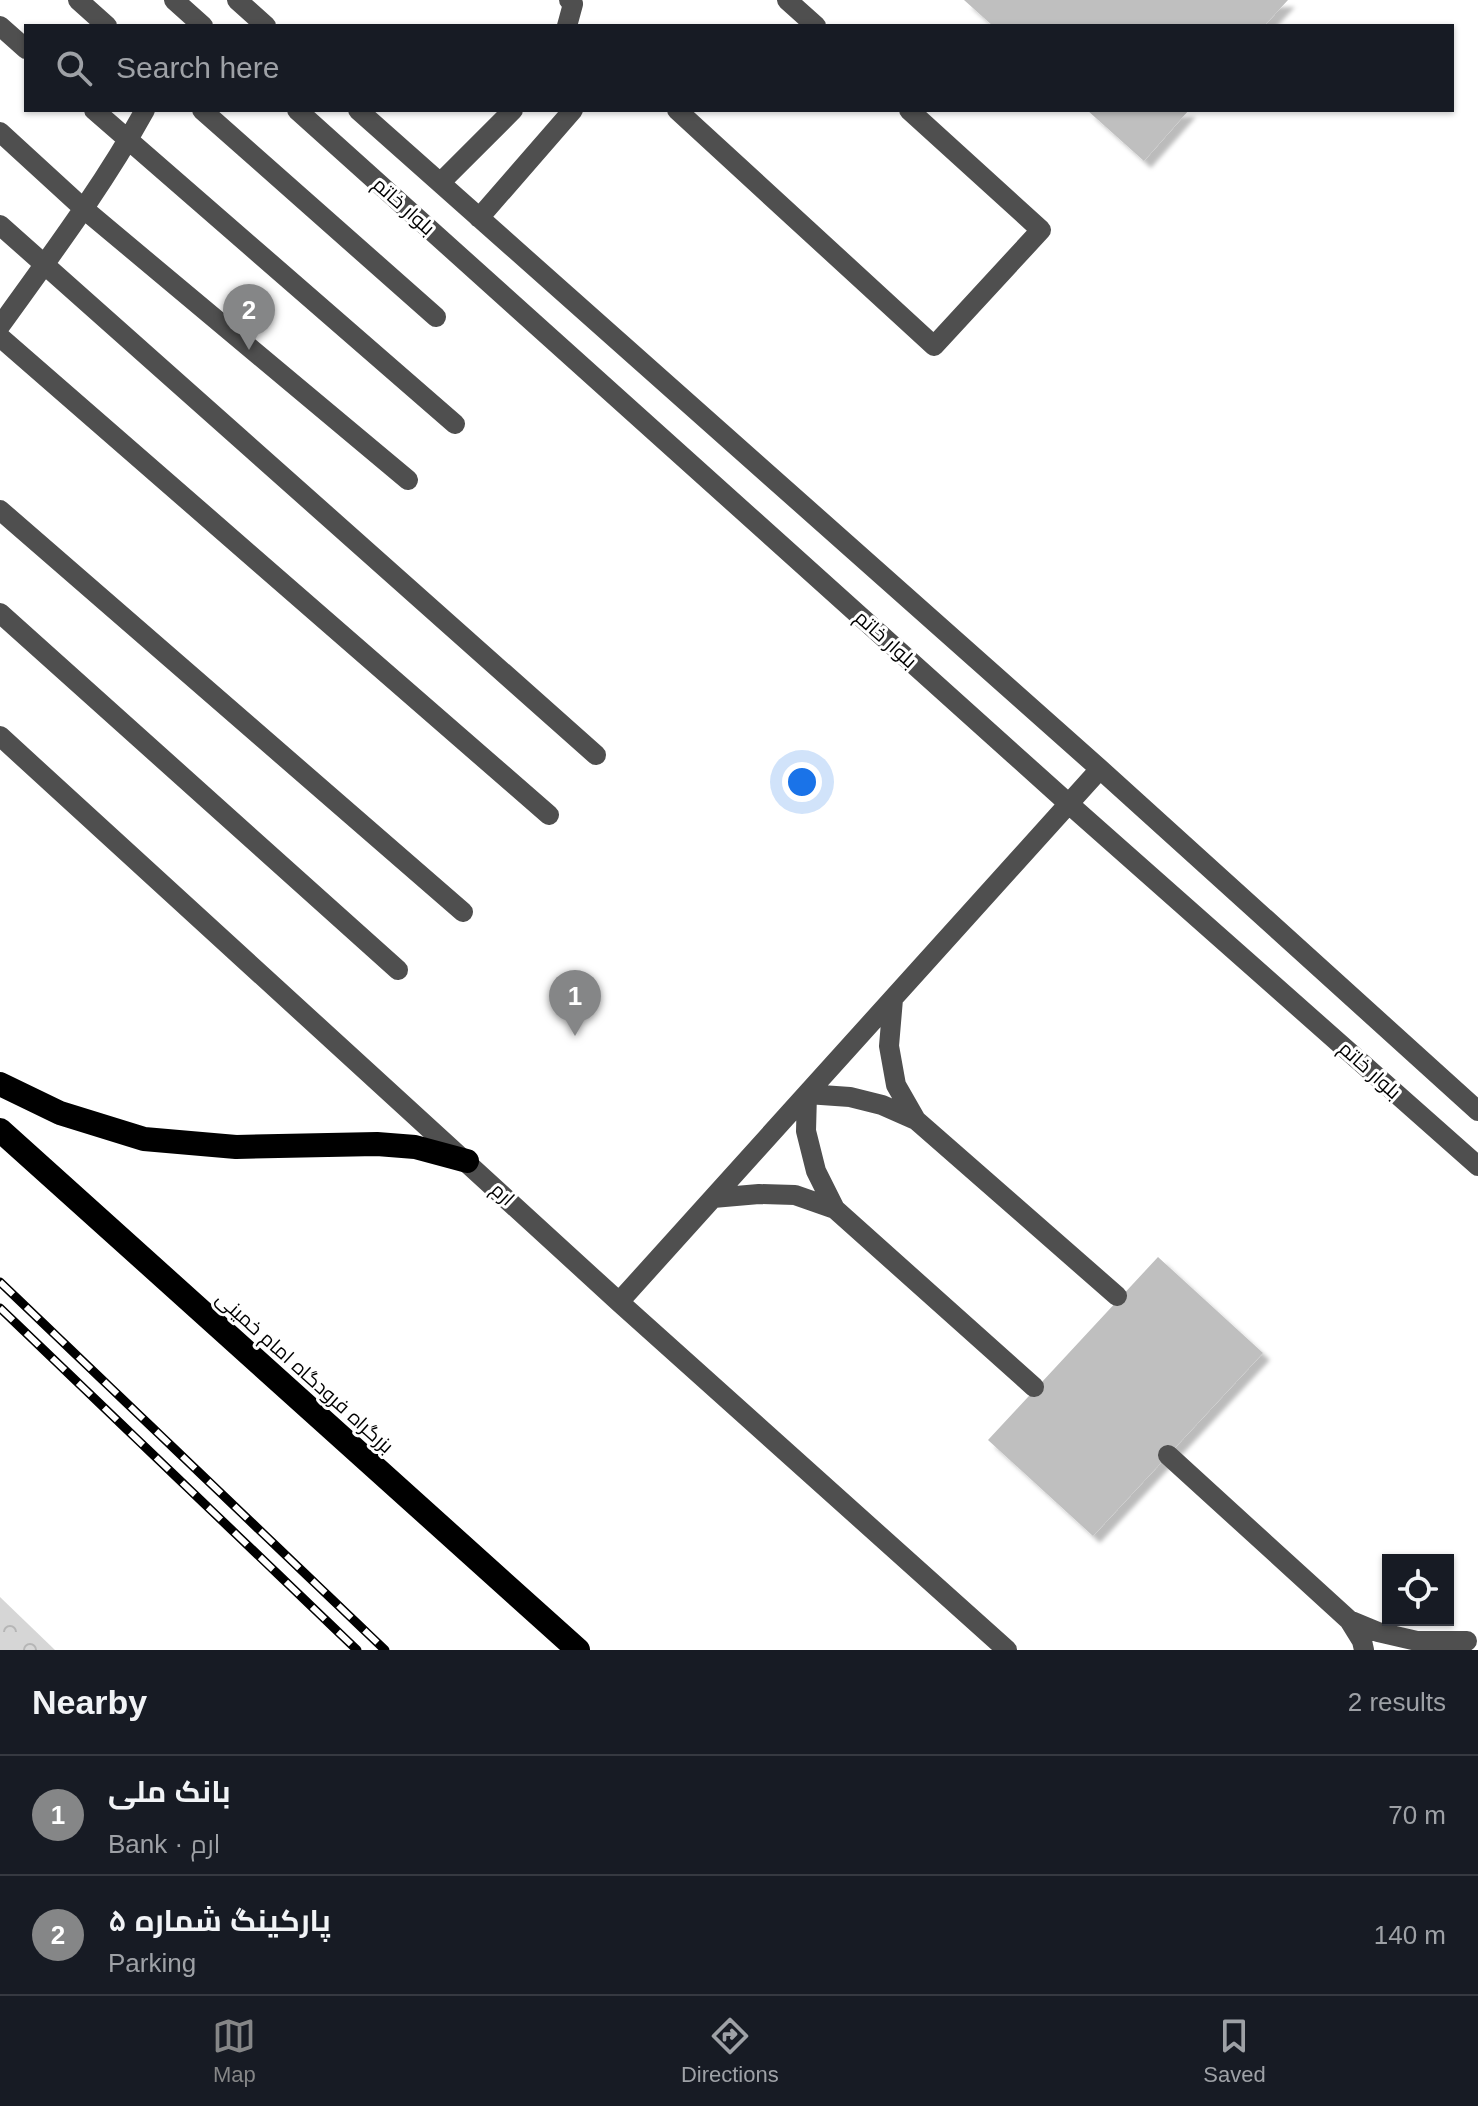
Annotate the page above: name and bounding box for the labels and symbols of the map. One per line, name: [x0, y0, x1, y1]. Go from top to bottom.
street label: بلوار خاتم: [367, 173, 439, 241]
pin: 2: [223, 284, 275, 350]
street label: بلوار خاتم: [849, 606, 921, 674]
your location: [782, 762, 822, 802]
pin: 1: [549, 970, 601, 1036]
street label: بلوار خاتم: [1333, 1037, 1405, 1105]
street label: ارم: [485, 1178, 519, 1212]
street label: بزرگراه فرودگاه امام خمینی: [210, 1287, 398, 1459]

